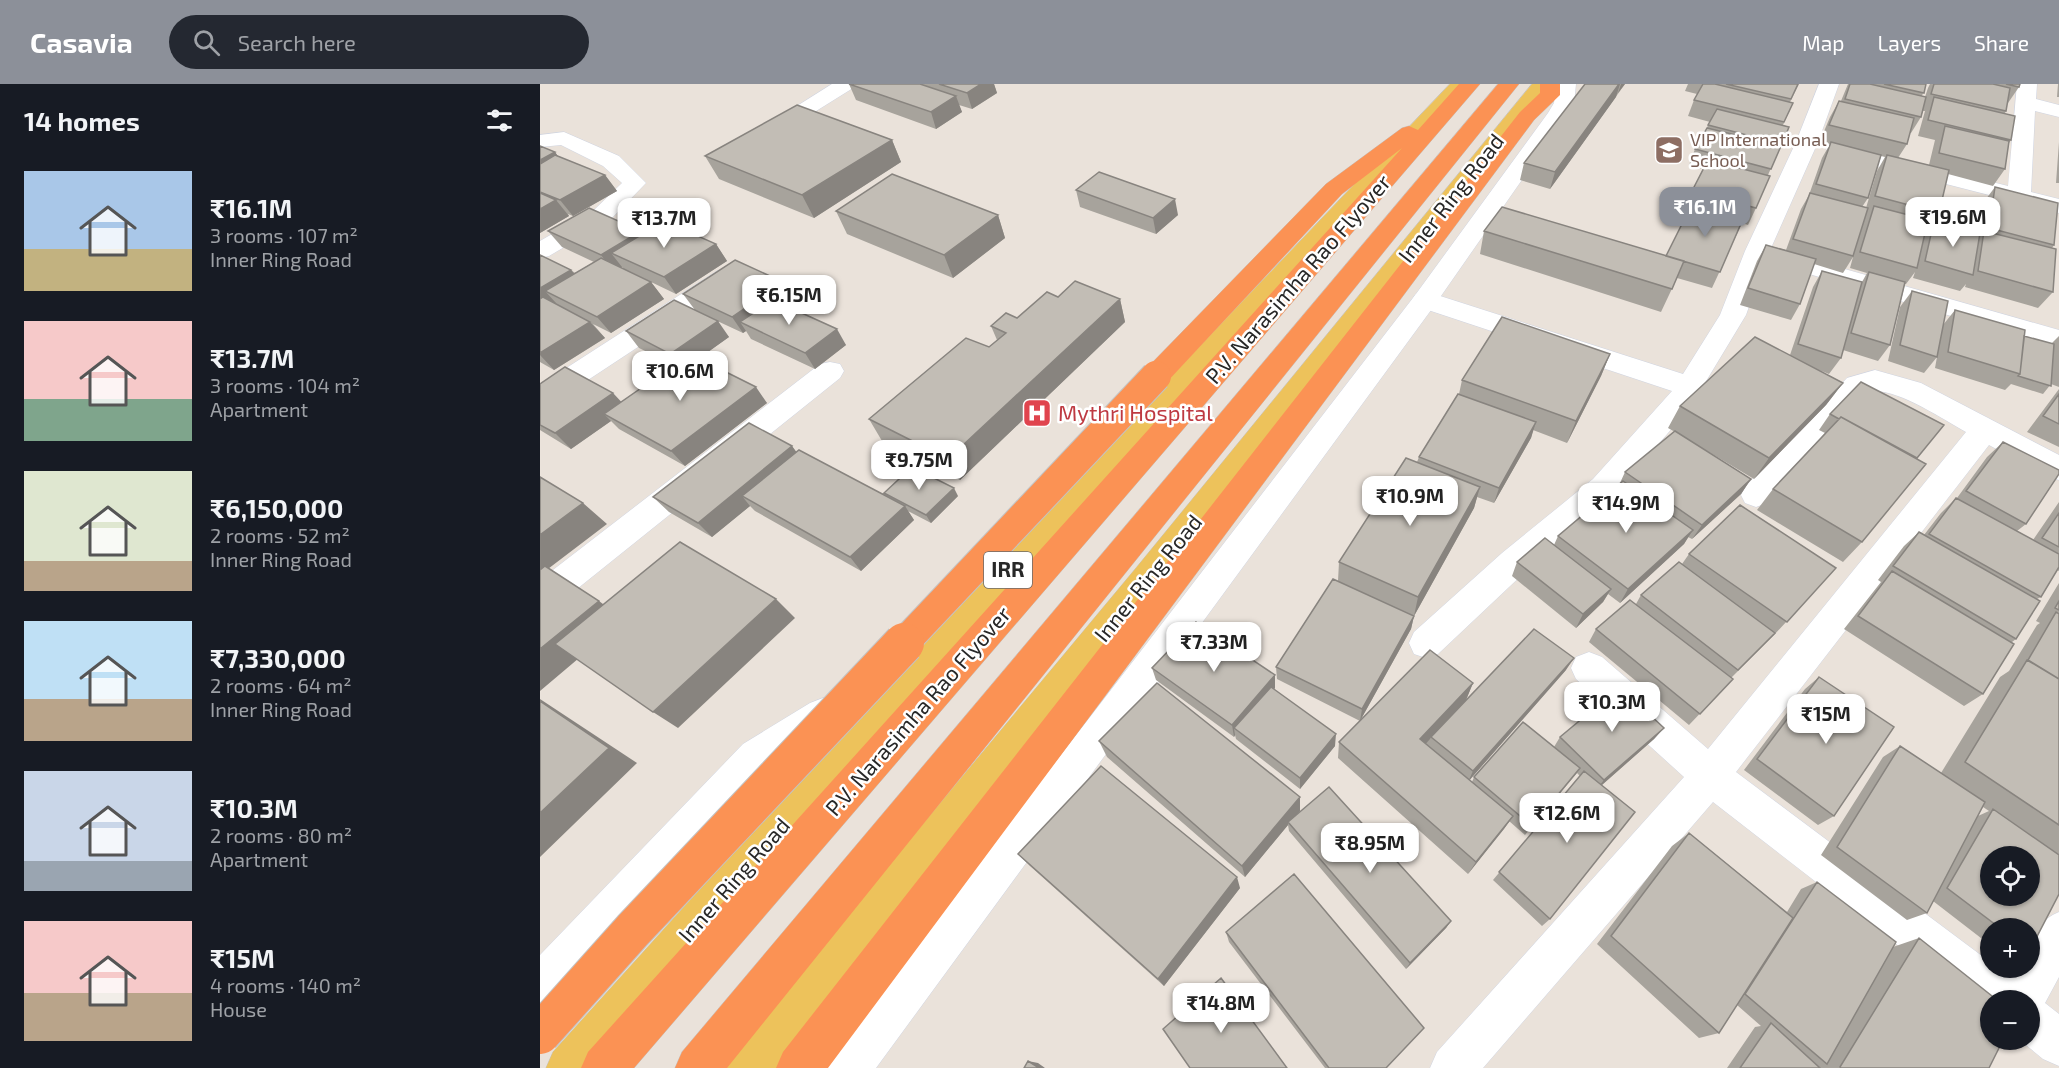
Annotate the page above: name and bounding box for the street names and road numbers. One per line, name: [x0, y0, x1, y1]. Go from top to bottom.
street label: Inner Ring Road: [1392, 128, 1509, 267]
street label: P.V. Narasimha Rao Flyover: [1199, 168, 1395, 388]
street label: Inner Ring Road: [1088, 509, 1206, 646]
road number: IRR: [984, 552, 1032, 588]
street label: P.V. Narasimha Rao Flyover: [819, 600, 1015, 820]
street label: Inner Ring Road: [672, 812, 794, 947]

